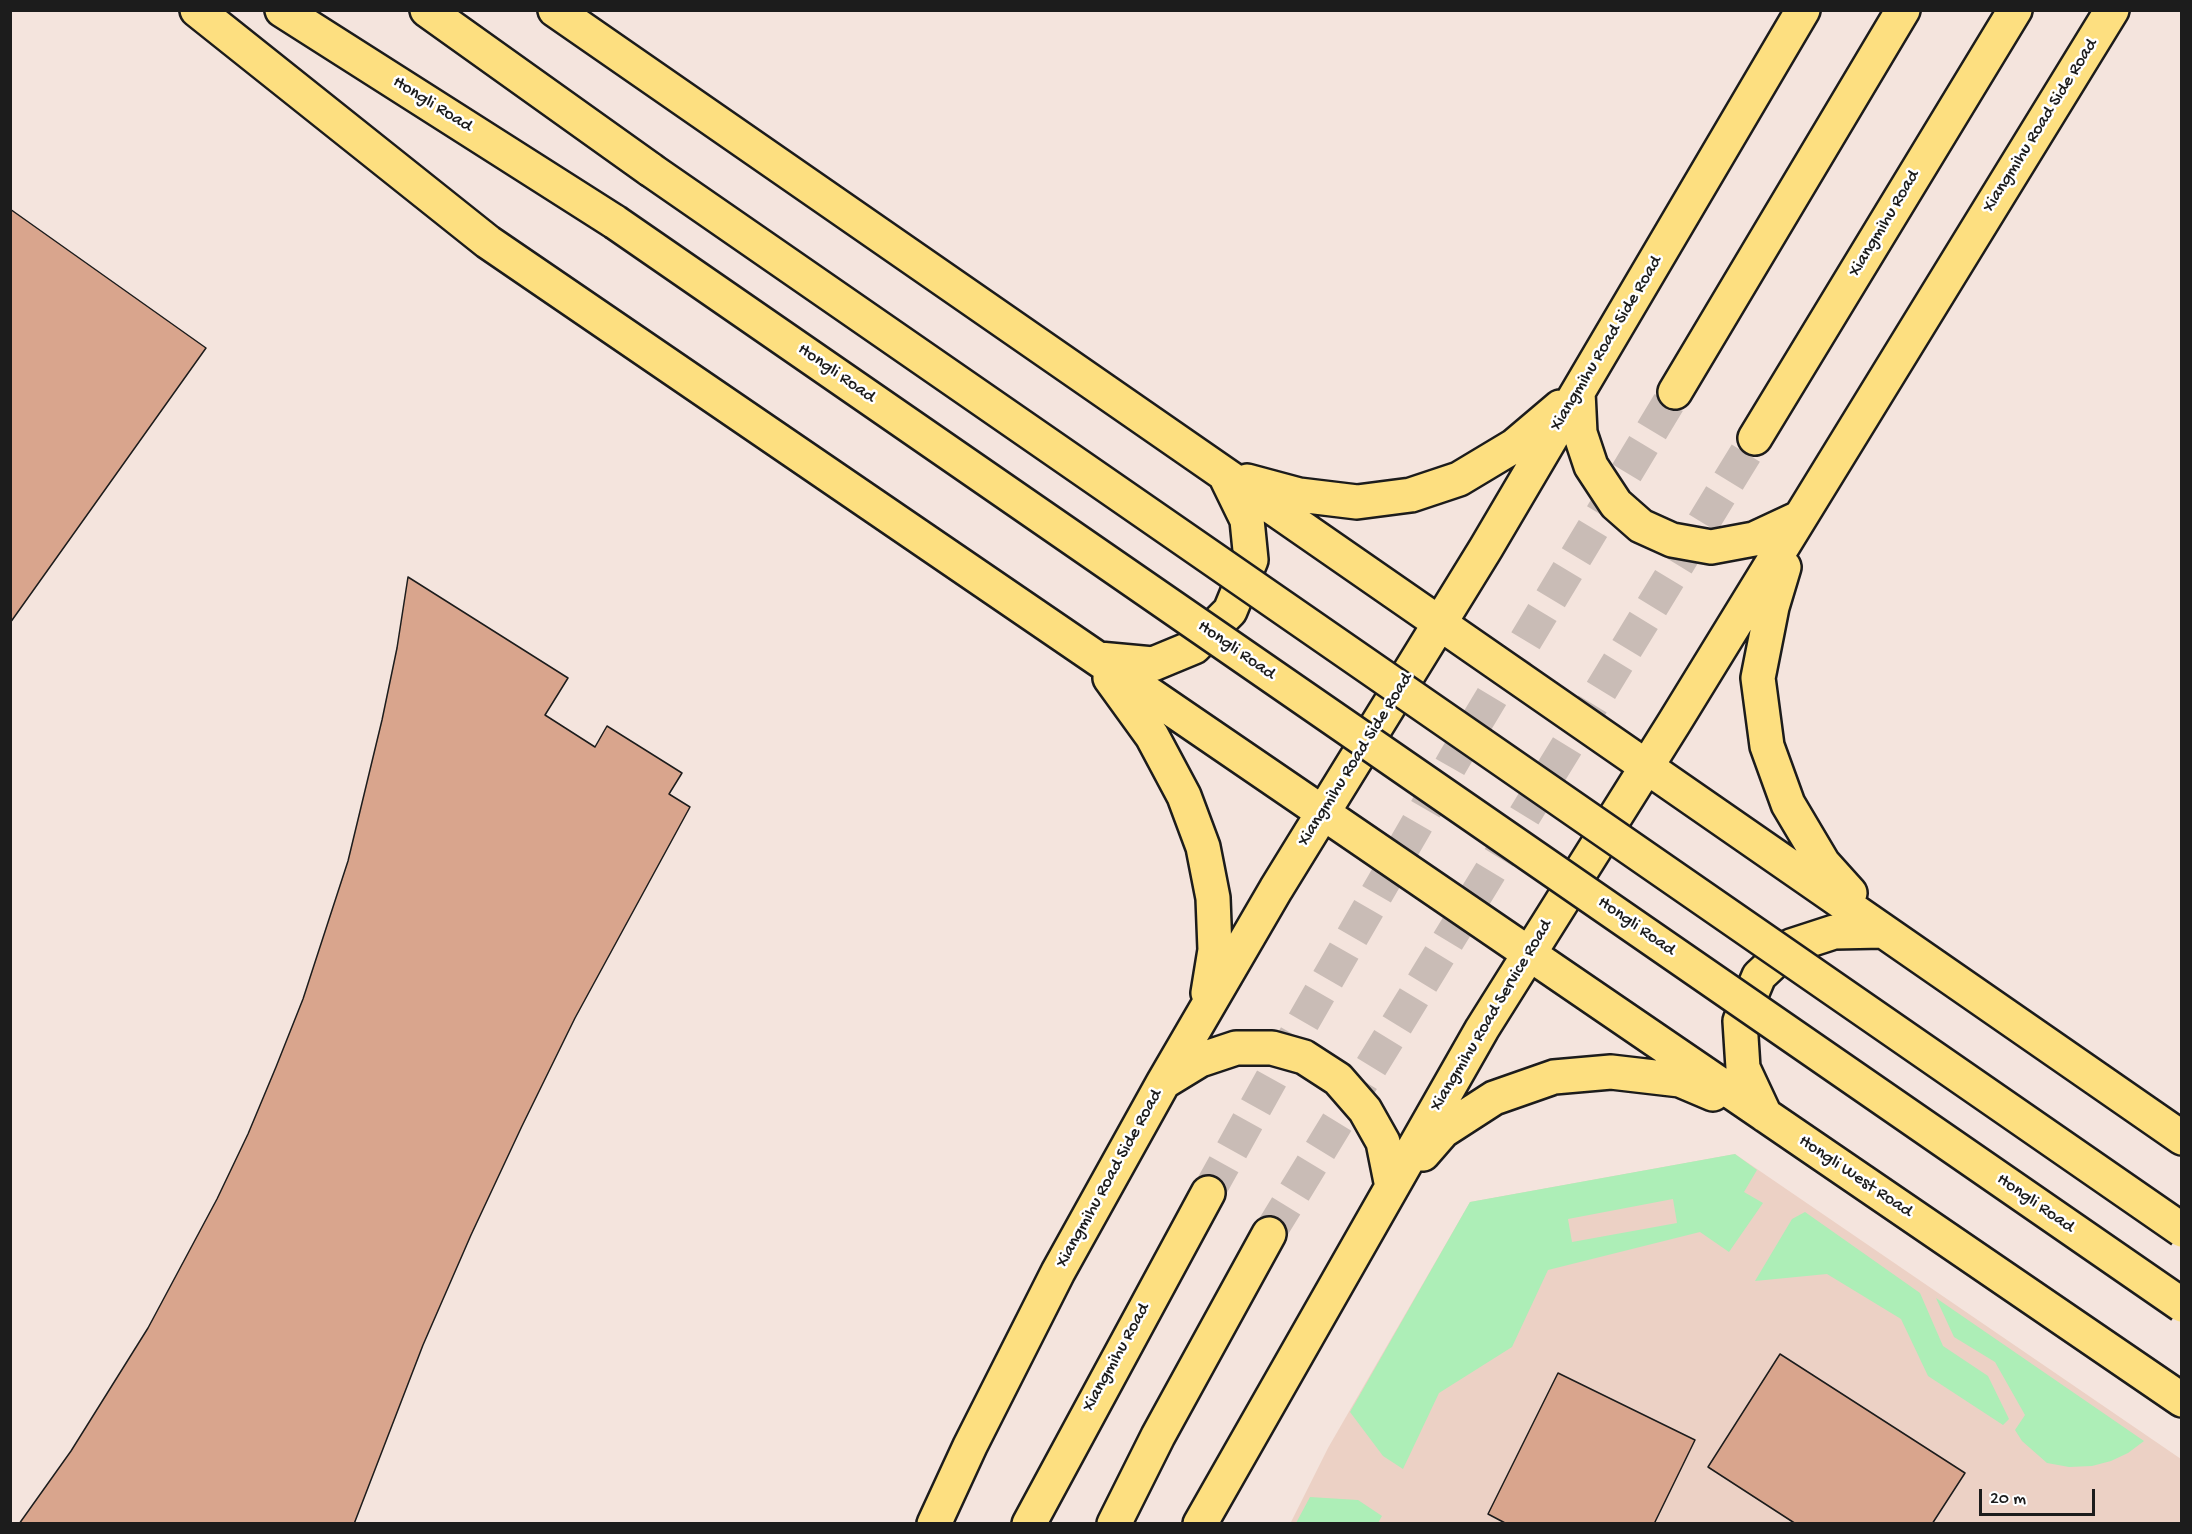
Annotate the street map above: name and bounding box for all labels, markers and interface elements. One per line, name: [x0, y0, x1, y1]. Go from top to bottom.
street label: Xiangmihu Road Side Road: [1979, 35, 2103, 217]
street label: Hongli Road: [388, 72, 476, 138]
street label: Xiangmihu Road: [1845, 167, 1925, 281]
street label: Xiangmihu Road Side Road: [1546, 252, 1668, 436]
street label: Hongli Road: [793, 339, 879, 409]
street label: Hongli Road: [1193, 616, 1279, 686]
street label: Xiangmihu Road Side Road: [1294, 669, 1418, 851]
street label: Hongli Road: [1593, 892, 1679, 962]
street label: Xiangmihu Road Service Road: [1426, 916, 1558, 1116]
street label: Xiangmihu Road Side Road: [1052, 1086, 1168, 1272]
street label: Hongli West Road: [1794, 1131, 1916, 1223]
street label: Hongli Road: [1992, 1169, 2078, 1239]
street label: Xiangmihu Road: [1078, 1300, 1156, 1416]
scale bar: [1982, 1477, 2098, 1515]
text: 20 m: [1990, 1489, 2026, 1510]

